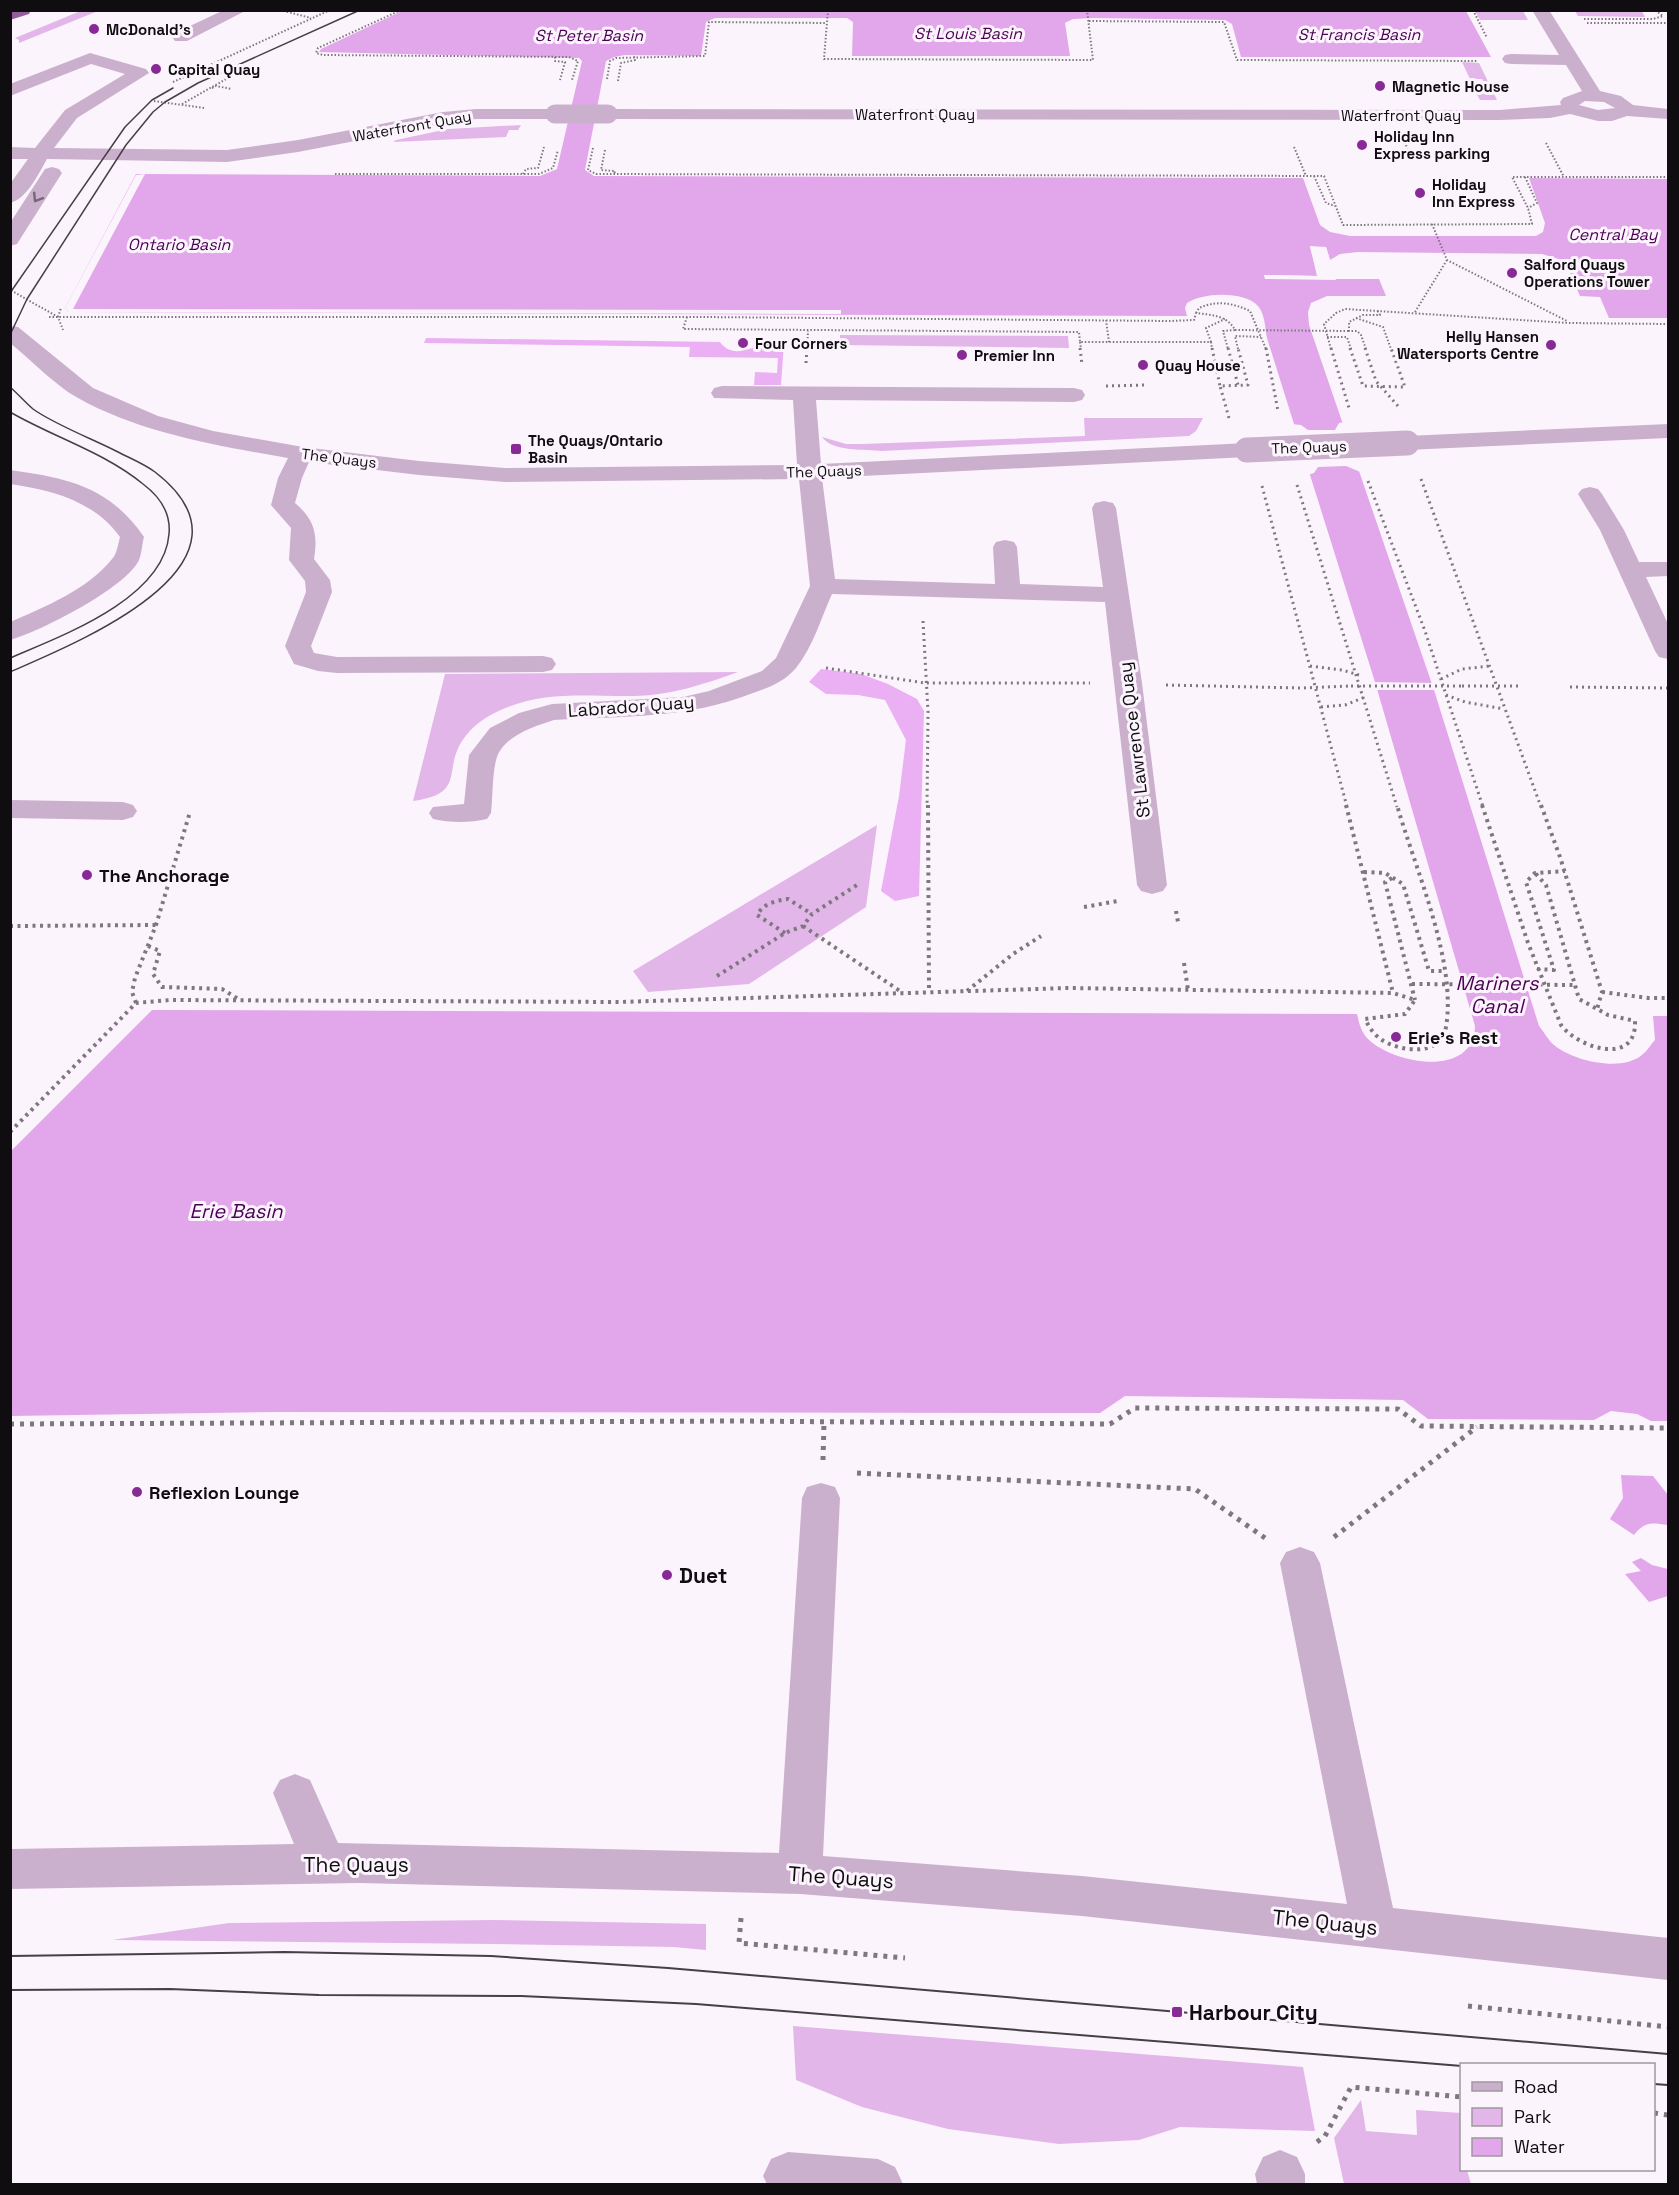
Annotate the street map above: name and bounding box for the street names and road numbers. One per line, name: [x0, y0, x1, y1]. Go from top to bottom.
street label: Waterfront Quay: [855, 105, 975, 124]
street label: Waterfront Quay: [351, 106, 473, 146]
street label: Waterfront Quay: [1341, 106, 1461, 125]
street label: The Quays: [1271, 436, 1347, 458]
street label: The Quays: [300, 444, 378, 472]
street label: The Quays: [786, 460, 862, 482]
street label: St Lawrence Quay: [1113, 661, 1155, 819]
street label: Labrador Quay: [567, 690, 695, 722]
street label: The Quays: [303, 1851, 409, 1878]
street label: The Quays: [787, 1860, 895, 1894]
street label: The Quays: [1271, 1903, 1379, 1941]

